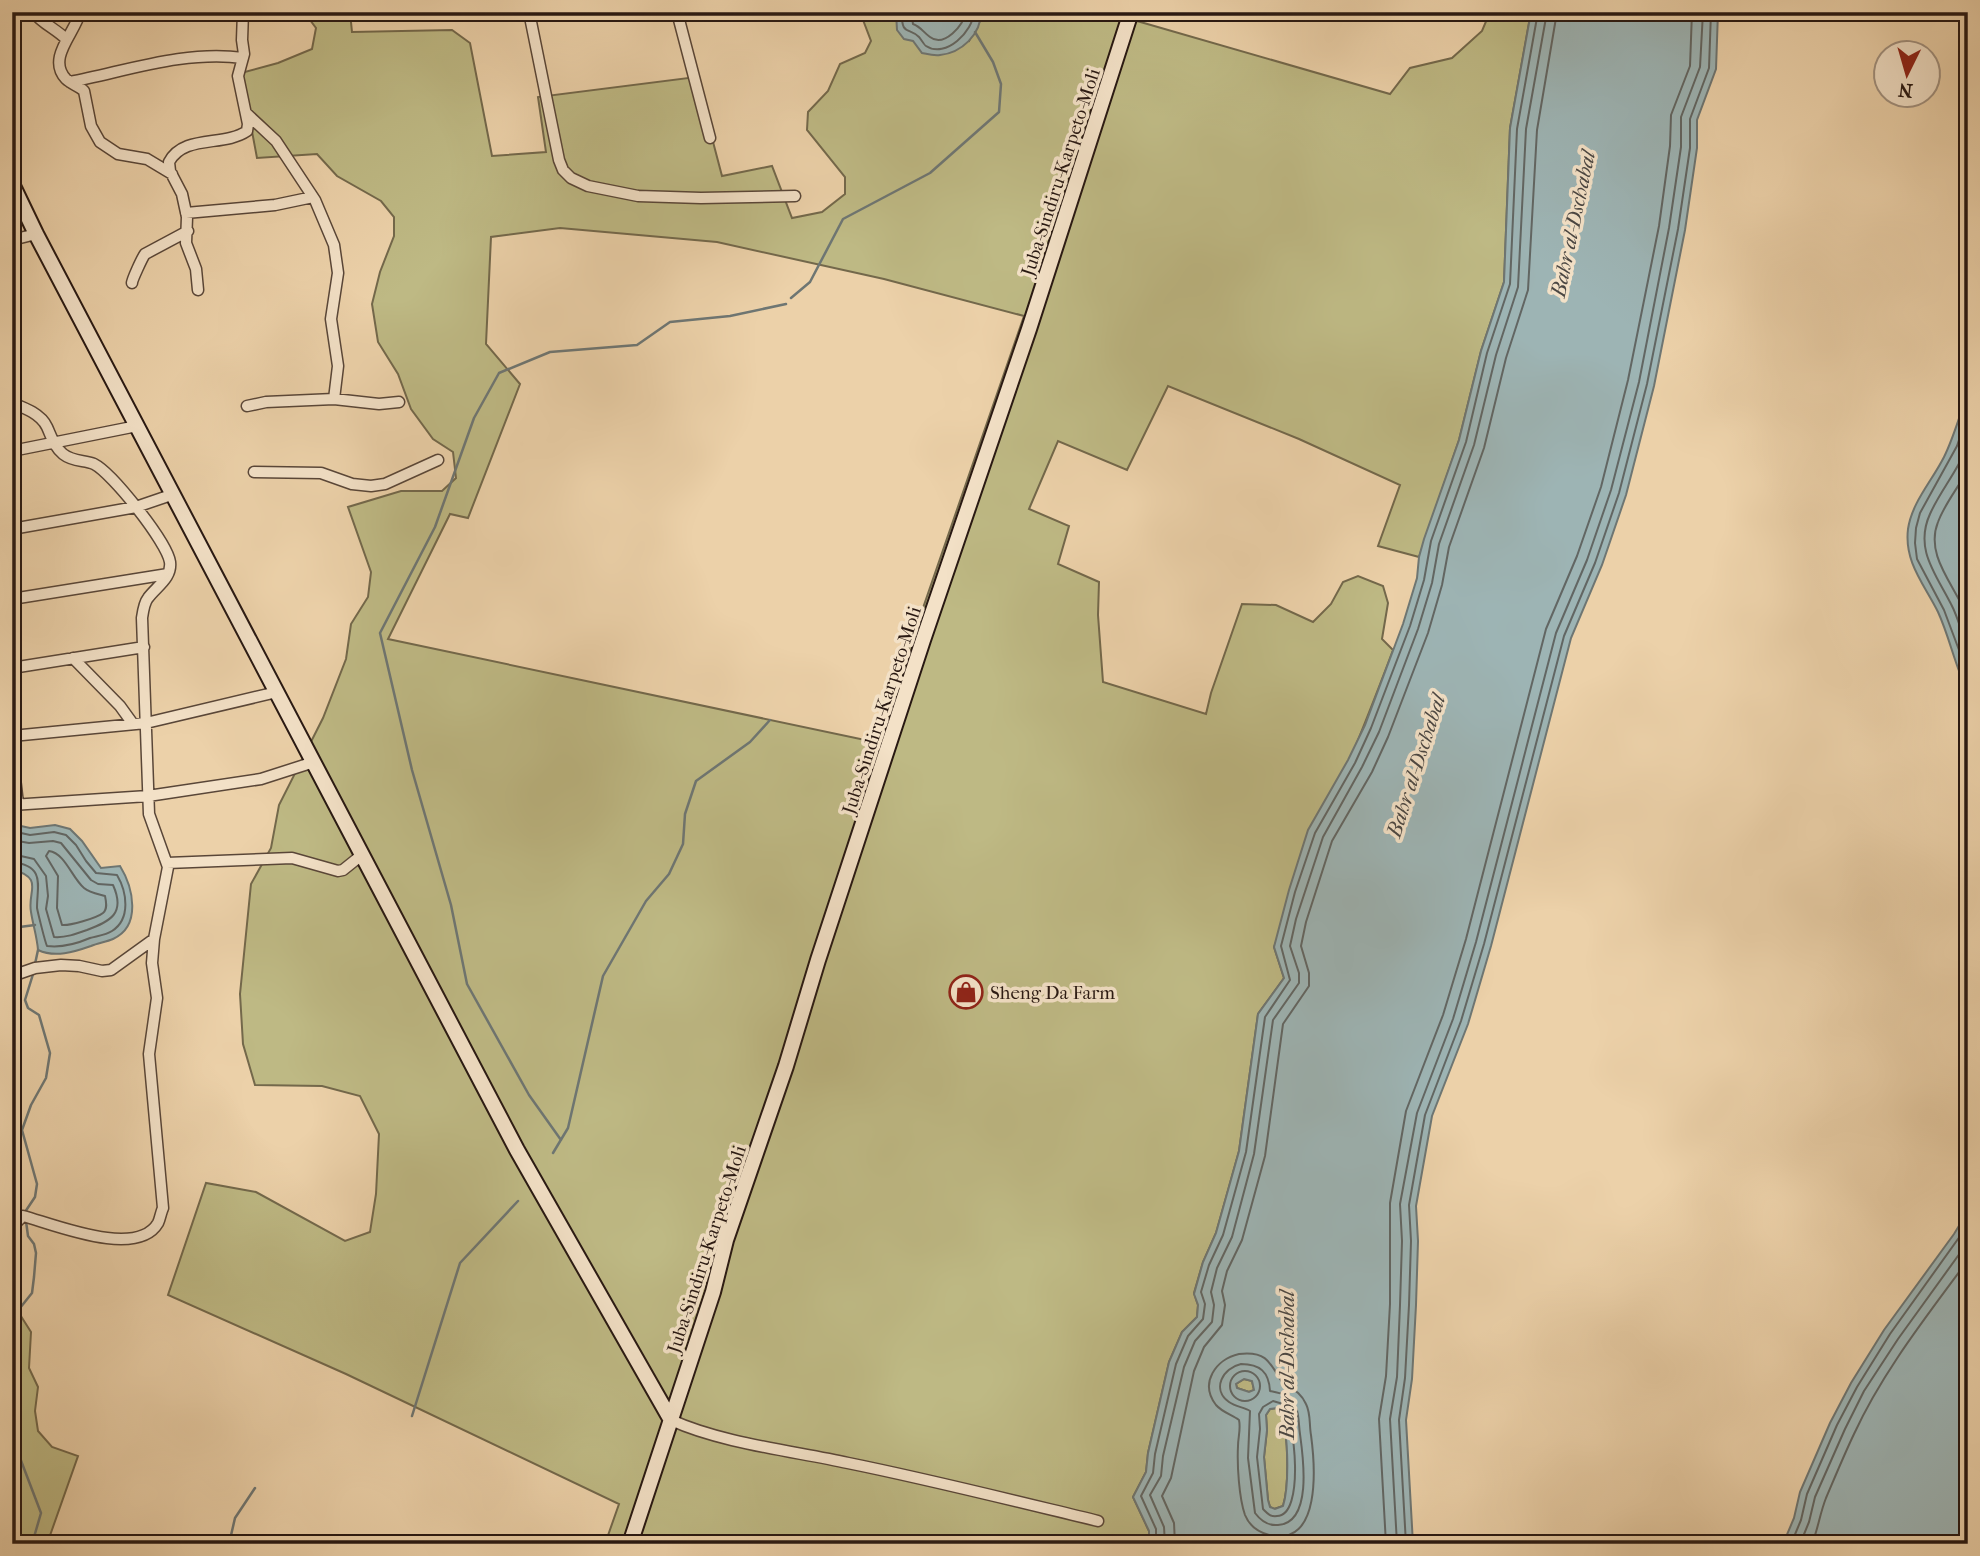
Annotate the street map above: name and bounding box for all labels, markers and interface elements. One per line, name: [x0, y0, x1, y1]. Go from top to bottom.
north arrow: [1871, 38, 1941, 108]
street label: Juba-Sindiru-Karpeto-Moli: [1016, 65, 1105, 281]
text: N: [1897, 78, 1914, 102]
water label: Bahr al-Dschabal: [1546, 146, 1601, 300]
street label: Juba-Sindiru-Karpeto-Moli: [837, 603, 926, 819]
water label: Bahr al-Dschabal: [1381, 689, 1451, 841]
shop icon: Sheng Da Farm: [947, 973, 985, 1011]
place label: Sheng Da Farm: [990, 982, 1115, 1004]
street label: Juba-Sindiru-Karpeto-Moli: [662, 1142, 751, 1358]
water label: Bahr al-Dschabal: [1275, 1288, 1299, 1440]

